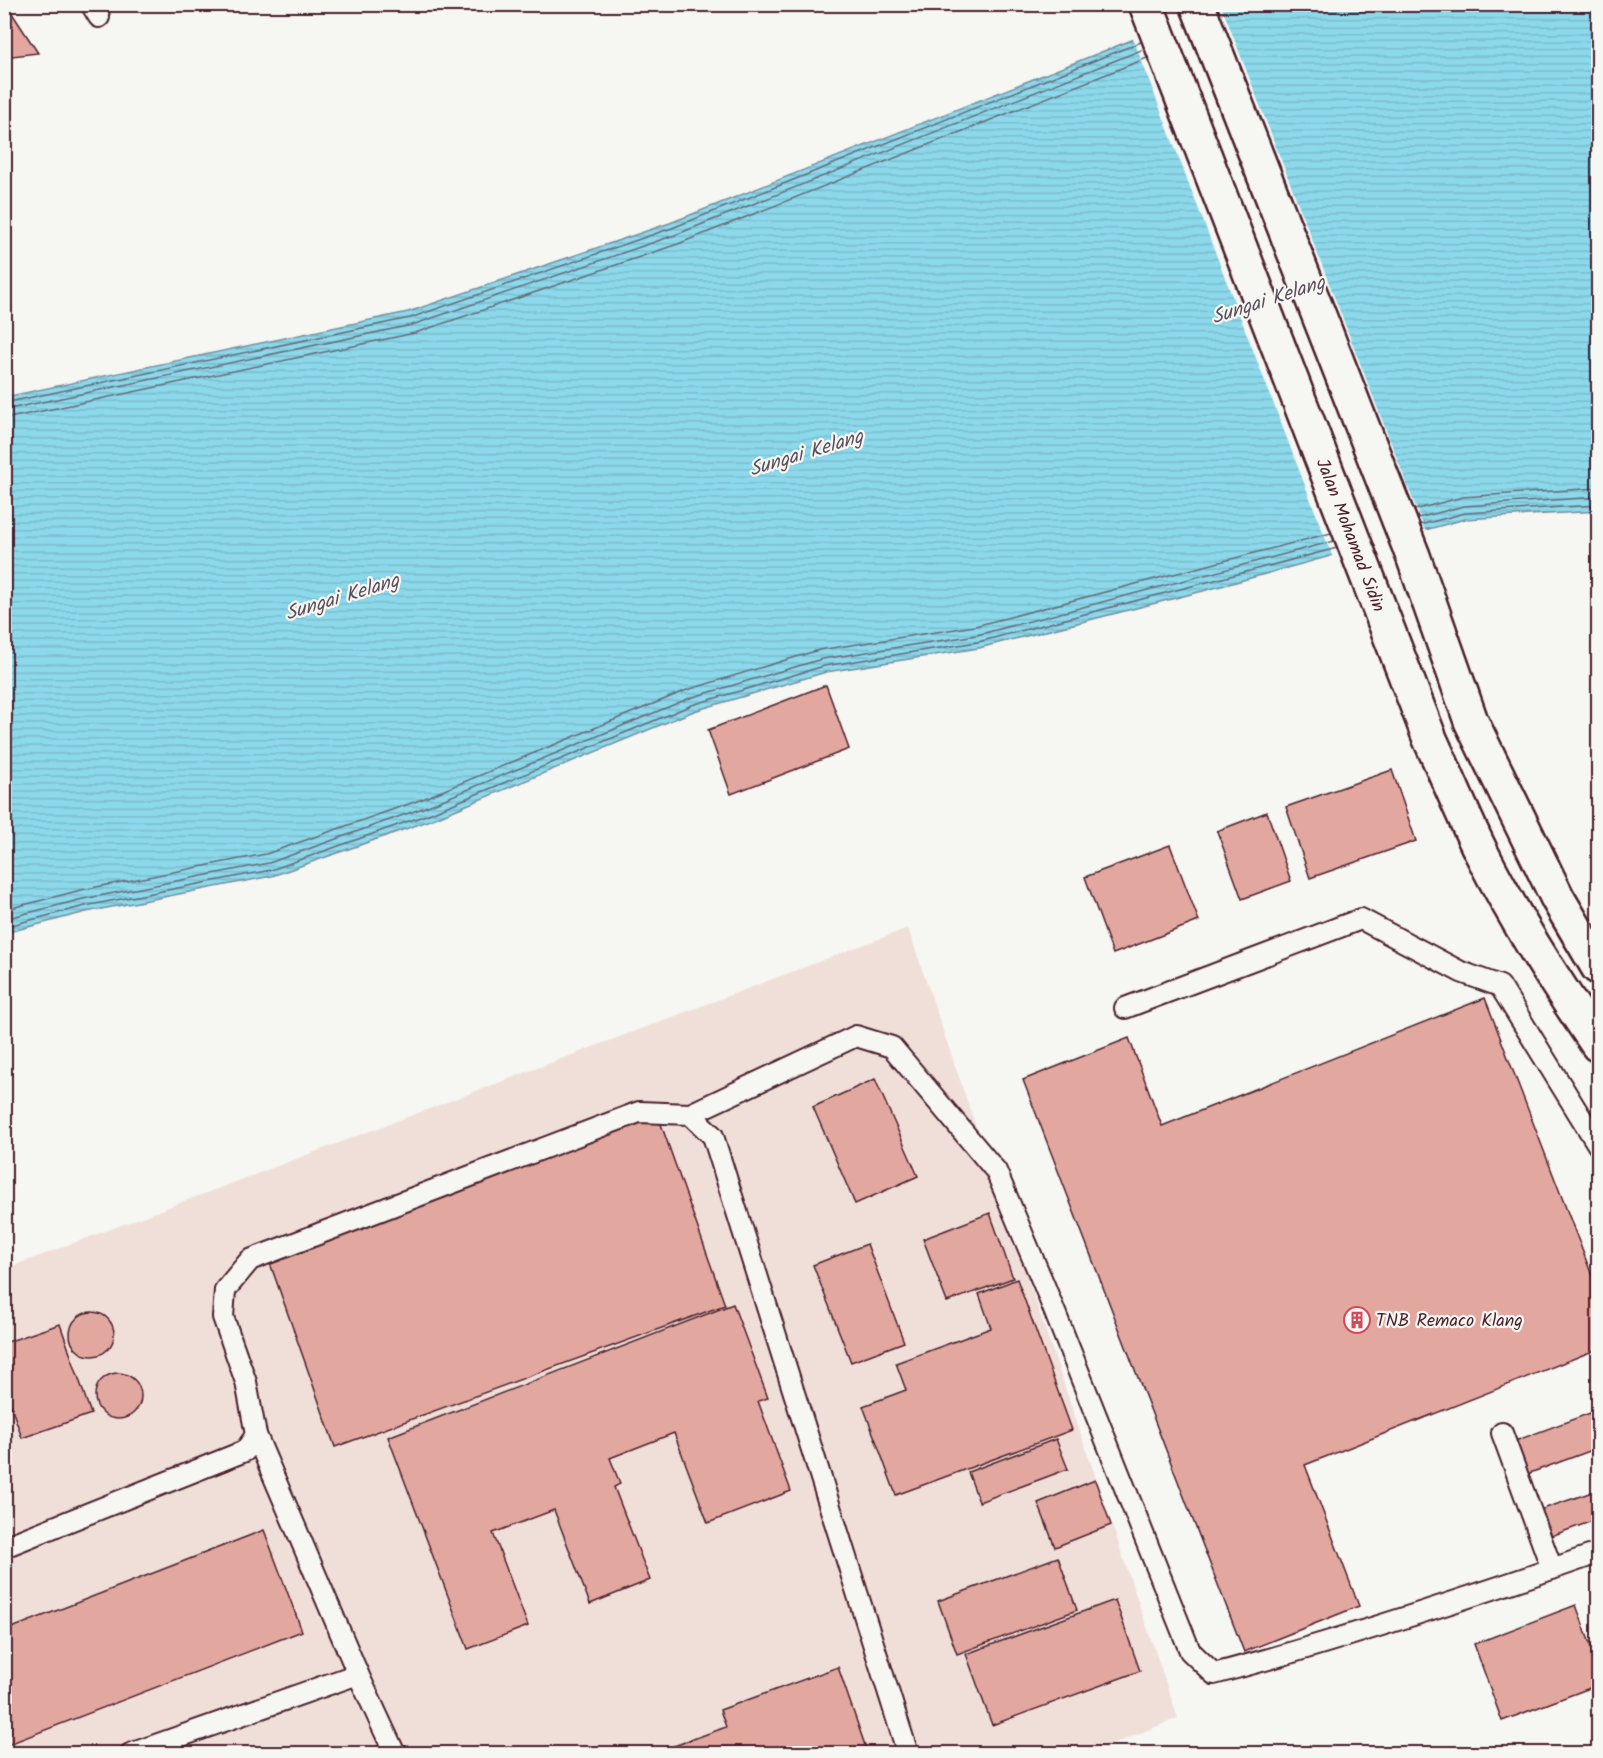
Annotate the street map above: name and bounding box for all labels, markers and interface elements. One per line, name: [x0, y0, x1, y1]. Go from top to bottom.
water label: Sungai Kelang: [1208, 267, 1331, 334]
water label: Sungai Kelang: [746, 421, 869, 486]
street label: Jalan Mohamad Sidin: [1307, 454, 1392, 617]
water label: Sungai Kelang: [282, 565, 405, 630]
building icon: TNB Remaco Klang: [1342, 1305, 1372, 1335]
place label: TNB Remaco Klang: [1376, 1307, 1523, 1336]

